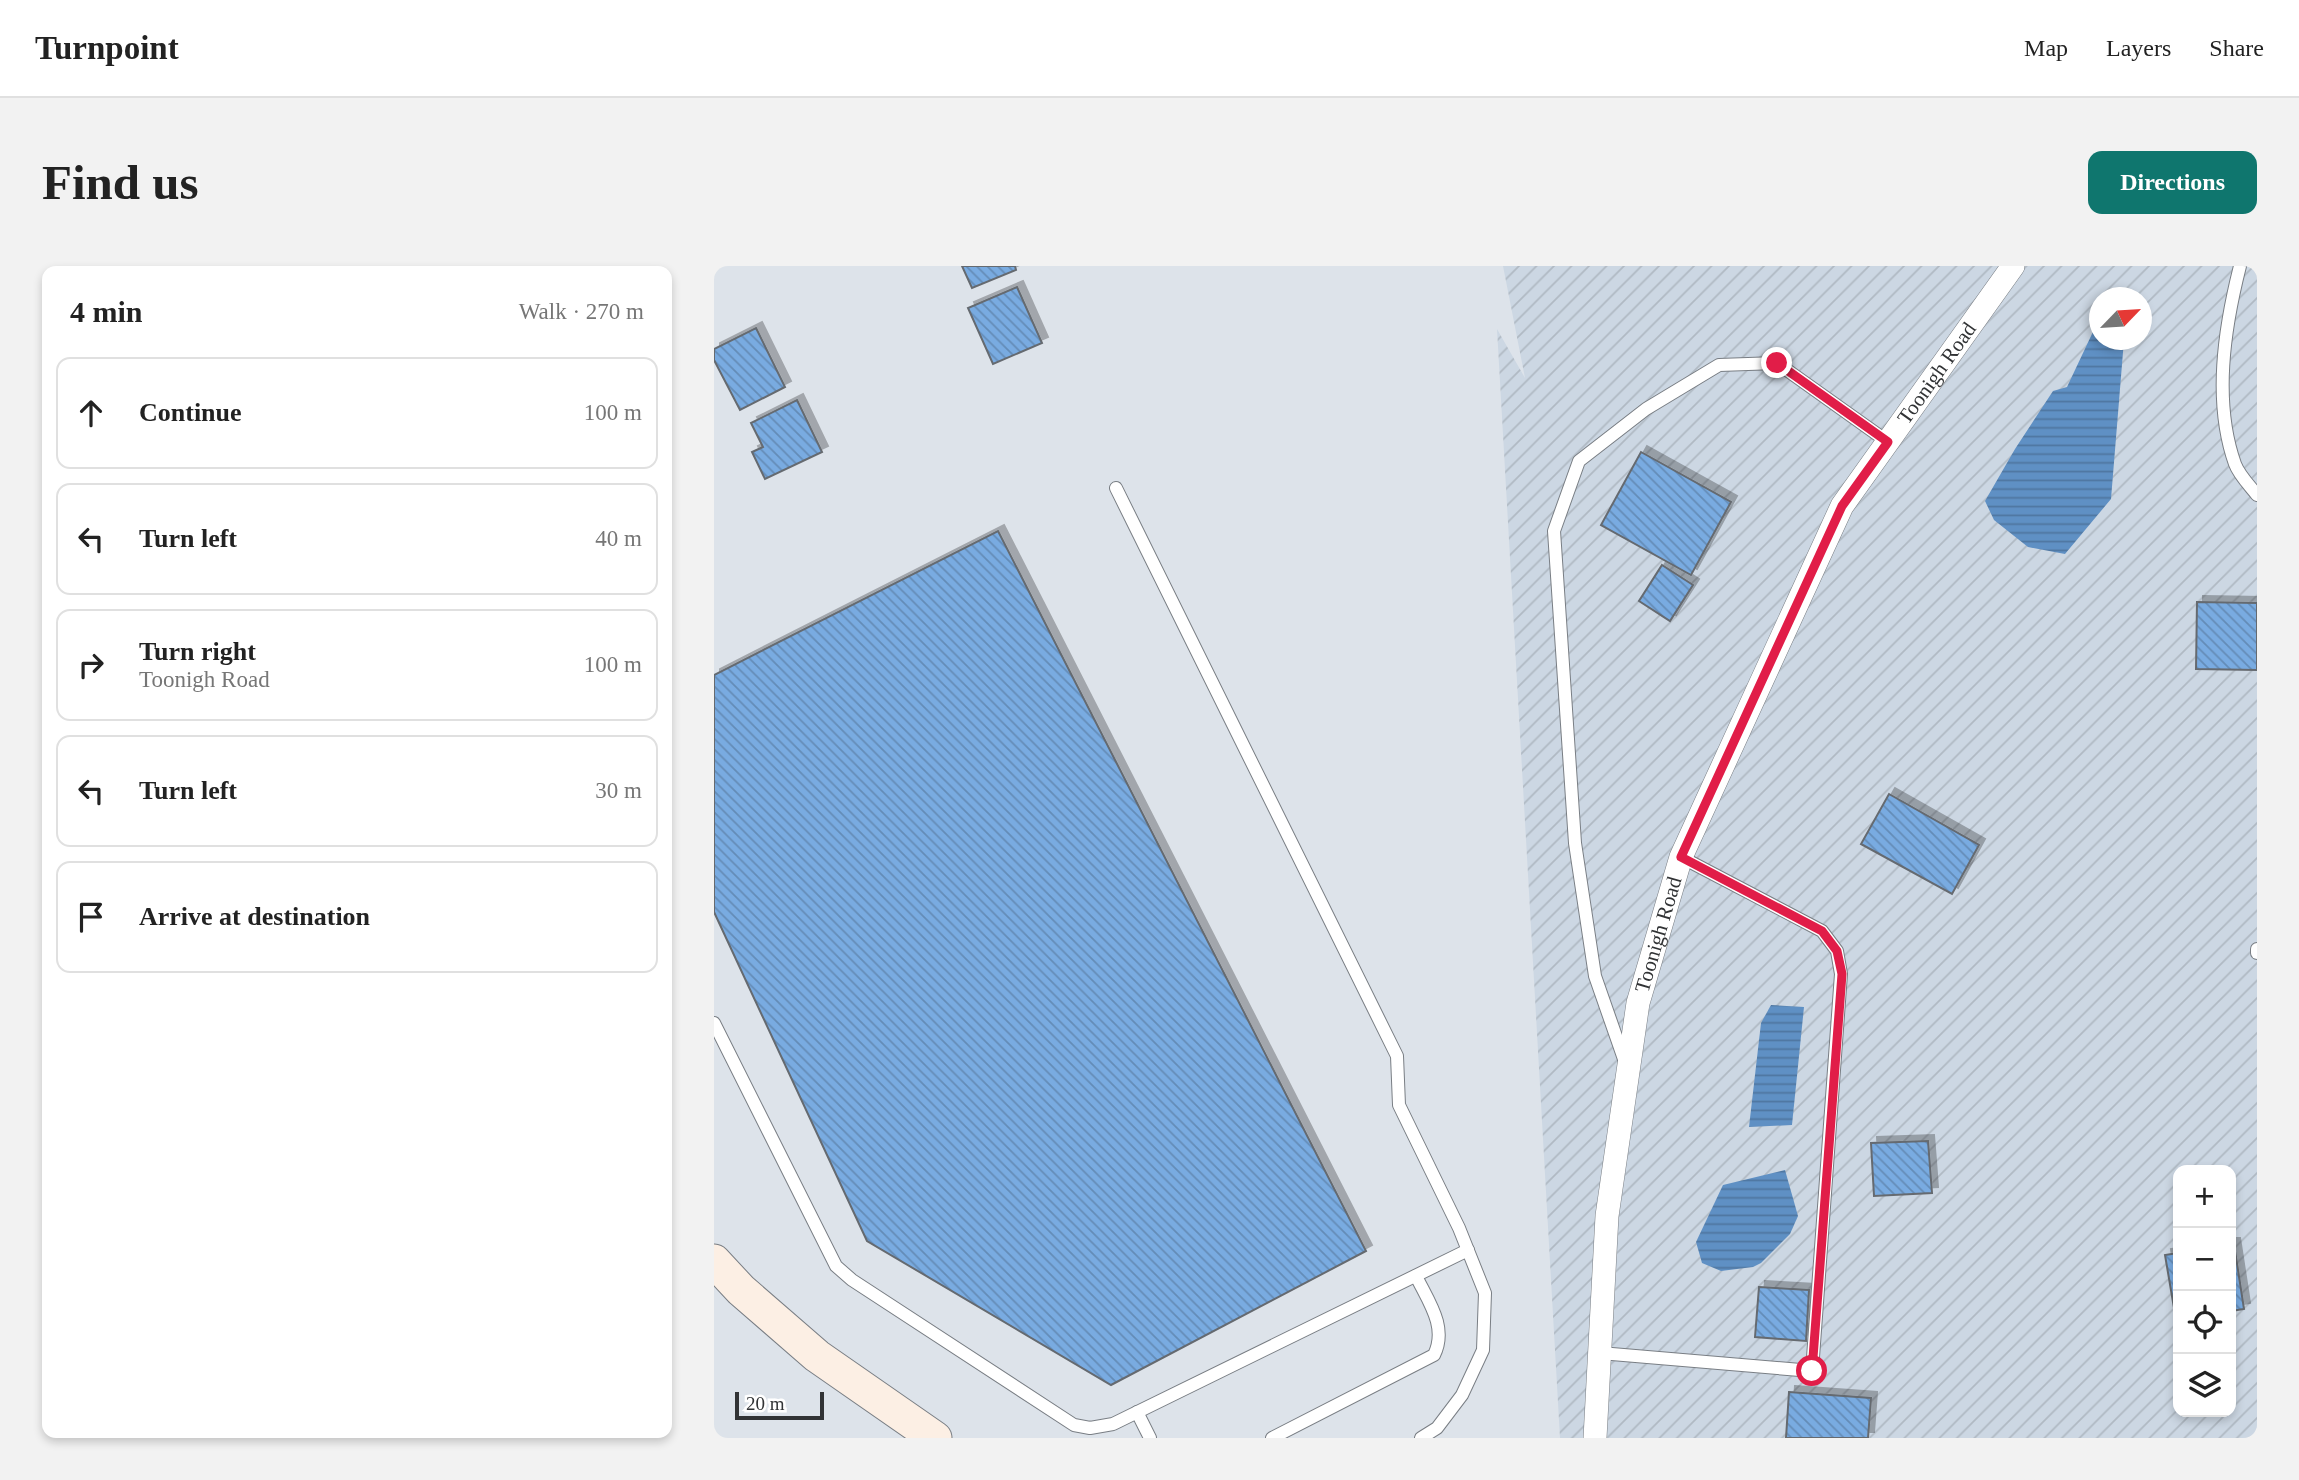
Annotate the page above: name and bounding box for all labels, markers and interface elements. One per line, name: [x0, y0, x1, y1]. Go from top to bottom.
text: Turnpoint: [35, 30, 179, 66]
text: Map: [2024, 35, 2068, 61]
text: Layers: [2106, 35, 2171, 61]
text: Share: [2209, 35, 2264, 61]
button: Directions: [2088, 151, 2257, 214]
text: Find us: [42, 155, 199, 210]
north arrow: [2089, 287, 2152, 350]
text: 4 min: [70, 295, 143, 328]
text: Walk · 270 m: [519, 299, 644, 324]
street label: Toonigh Road: [1892, 317, 1981, 429]
route end: [1761, 347, 1792, 378]
icon: ahead: [72, 394, 110, 432]
text: Continue: [139, 398, 242, 427]
text: 100 m: [584, 400, 642, 425]
icon: left: [72, 520, 110, 558]
text: Turn left: [139, 524, 237, 553]
text: 40 m: [595, 526, 642, 551]
text: Turn right: [139, 637, 256, 666]
icon: right: [72, 646, 110, 684]
text: 100 m: [584, 652, 642, 677]
text: Toonigh Road: [139, 667, 270, 692]
icon: left: [72, 772, 110, 810]
text: Turn left: [139, 776, 237, 805]
text: 30 m: [595, 778, 642, 803]
street label: Toonigh Road: [1630, 873, 1687, 995]
icon: arrive: [72, 898, 110, 936]
text: Arrive at destination: [139, 902, 370, 931]
map controls: [2173, 1165, 2236, 1417]
button: +: [2173, 1165, 2236, 1228]
button: −: [2173, 1228, 2236, 1291]
button: locate: [2173, 1291, 2236, 1354]
button: layers: [2173, 1354, 2236, 1417]
route start: [1796, 1355, 1827, 1386]
scale bar: [735, 1389, 824, 1421]
text: 20 m: [746, 1393, 785, 1414]

